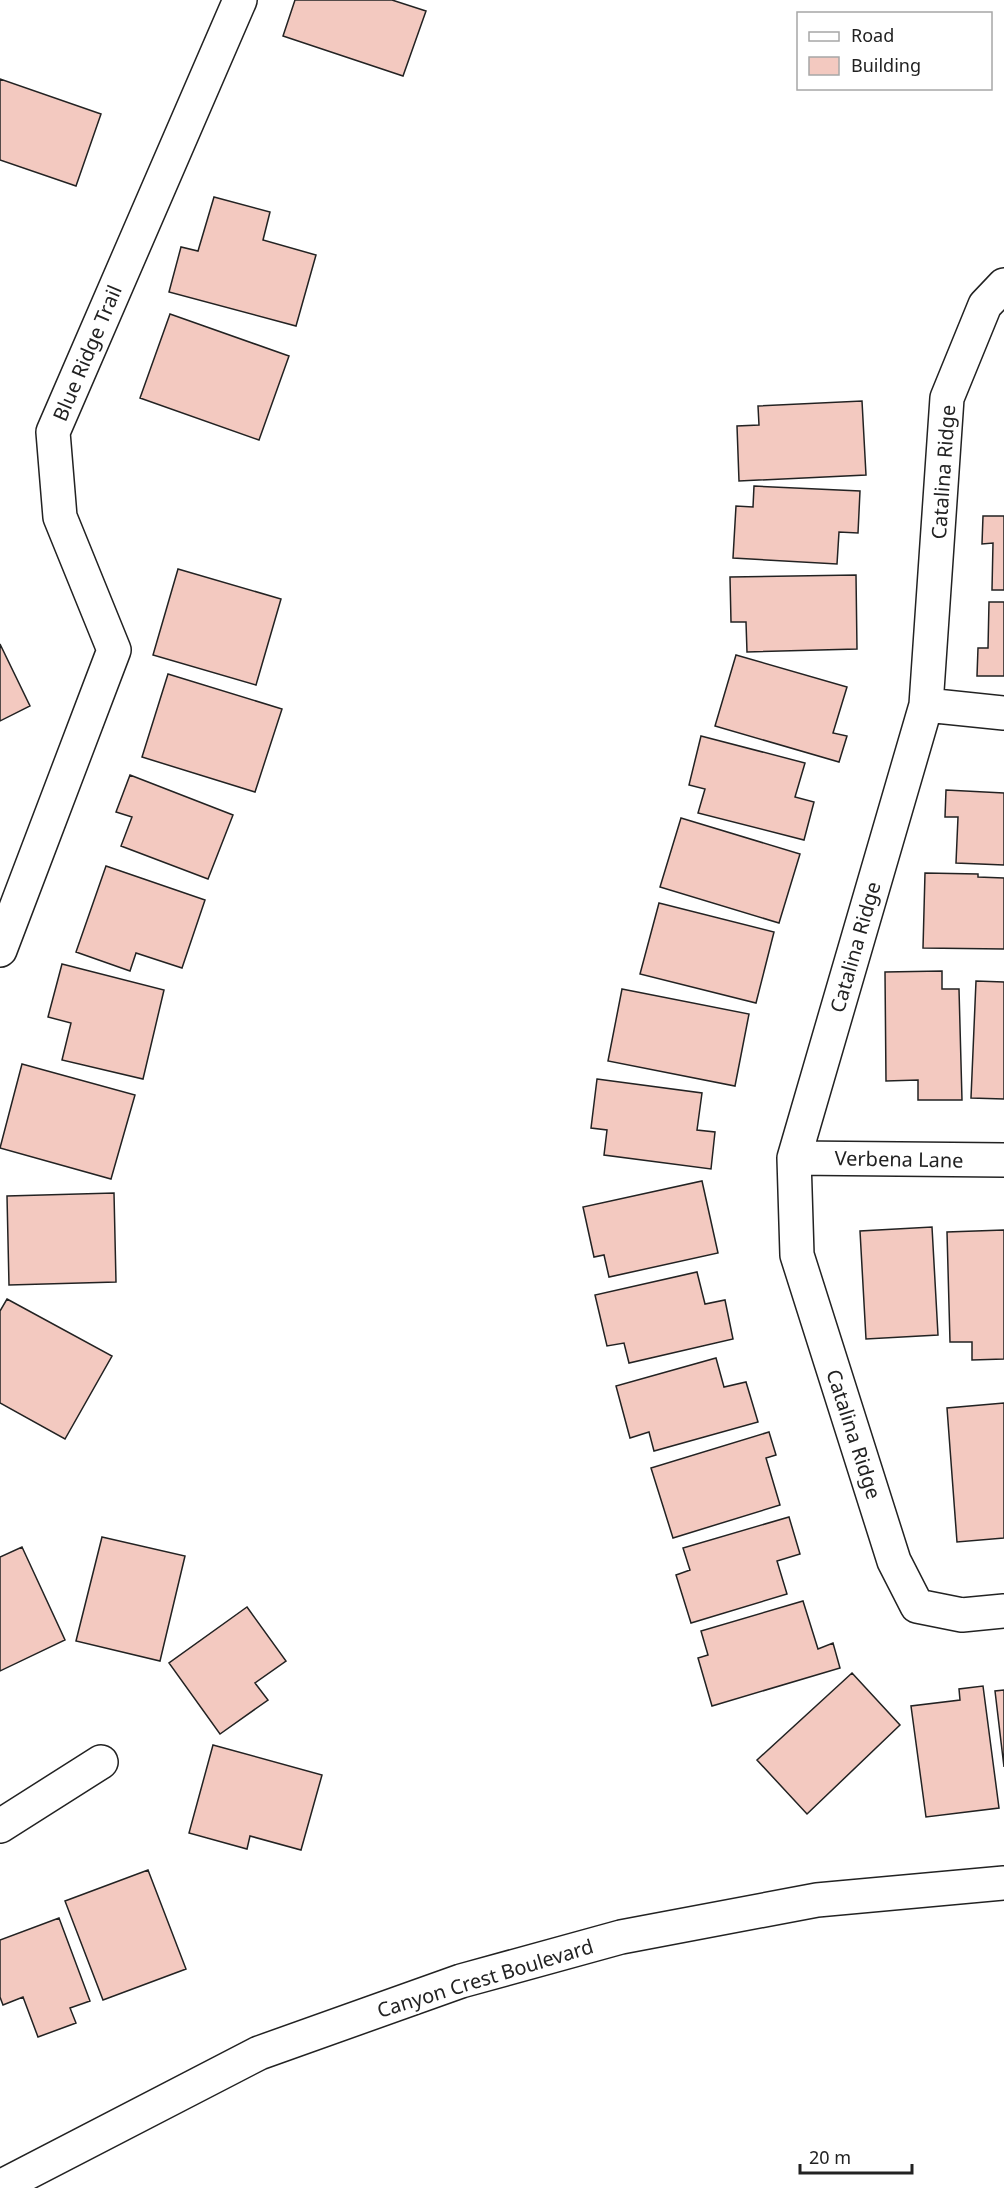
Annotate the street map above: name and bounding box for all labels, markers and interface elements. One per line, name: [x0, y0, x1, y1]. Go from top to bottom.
legend: [797, 12, 992, 90]
text: Road: [851, 23, 894, 47]
text: Building: [851, 53, 921, 77]
street label: Blue Ridge Trail: [46, 281, 128, 425]
street label: Catalina Ridge: [925, 404, 961, 540]
street label: Catalina Ridge: [823, 878, 887, 1016]
street label: Verbena Lane: [834, 1144, 964, 1174]
street label: Catalina Ridge: [820, 1366, 888, 1502]
street label: Canyon Crest Boulevard: [374, 1932, 596, 2024]
scale bar: [800, 2137, 912, 2175]
text: 20 m: [809, 2145, 851, 2169]

